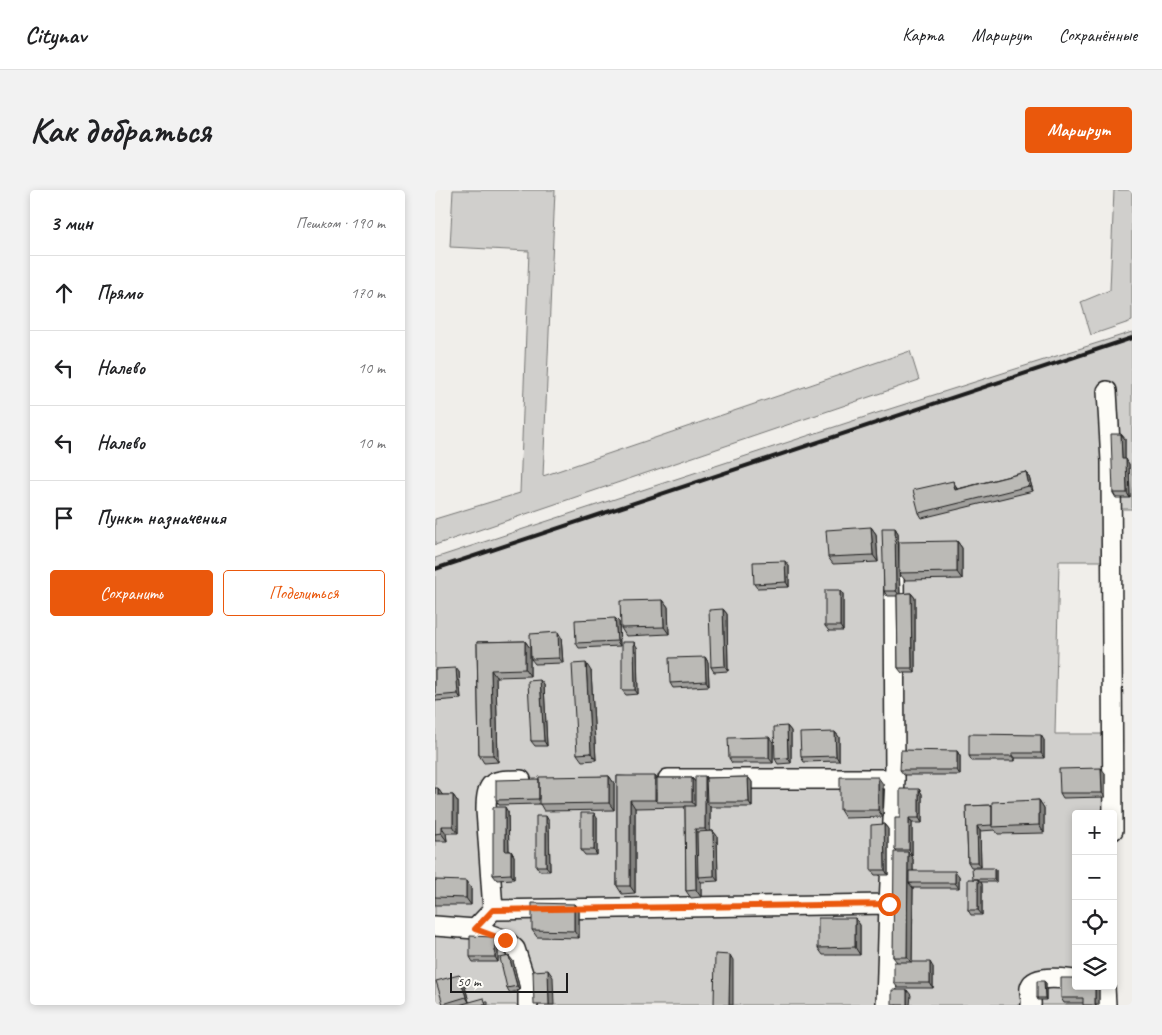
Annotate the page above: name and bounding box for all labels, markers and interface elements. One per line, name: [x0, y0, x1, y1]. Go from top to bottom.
text: Citynav: [25, 20, 86, 50]
text: Карта: [902, 24, 943, 46]
text: Маршрут: [971, 24, 1031, 46]
text: Сохранённые: [1059, 24, 1137, 46]
button: Маршрут: [1025, 107, 1132, 153]
text: Как добраться: [30, 108, 211, 153]
text: 3 мин: [50, 210, 93, 236]
text: Пешком · 190 m: [296, 213, 385, 233]
icon: ahead: [50, 279, 78, 307]
text: Прямо: [97, 281, 142, 305]
text: 170 m: [351, 283, 385, 303]
icon: left: [50, 354, 78, 382]
text: Налево: [97, 356, 145, 380]
text: 10 m: [358, 358, 385, 378]
icon: left: [50, 429, 78, 457]
text: Налево: [97, 431, 145, 455]
text: 10 m: [358, 433, 385, 453]
icon: arrive: [50, 504, 78, 532]
text: Пункт назначения: [97, 506, 226, 530]
button: Сохранить: [50, 570, 213, 616]
button: Поделиться: [223, 570, 385, 616]
map controls: [1072, 810, 1117, 990]
button: +: [1072, 810, 1117, 855]
button: −: [1072, 855, 1117, 900]
route start: [878, 893, 901, 916]
button: locate: [1072, 900, 1117, 945]
route end: [494, 929, 517, 952]
button: layers: [1072, 945, 1117, 990]
scale bar: [450, 970, 567, 993]
text: 50 m: [457, 973, 481, 990]

